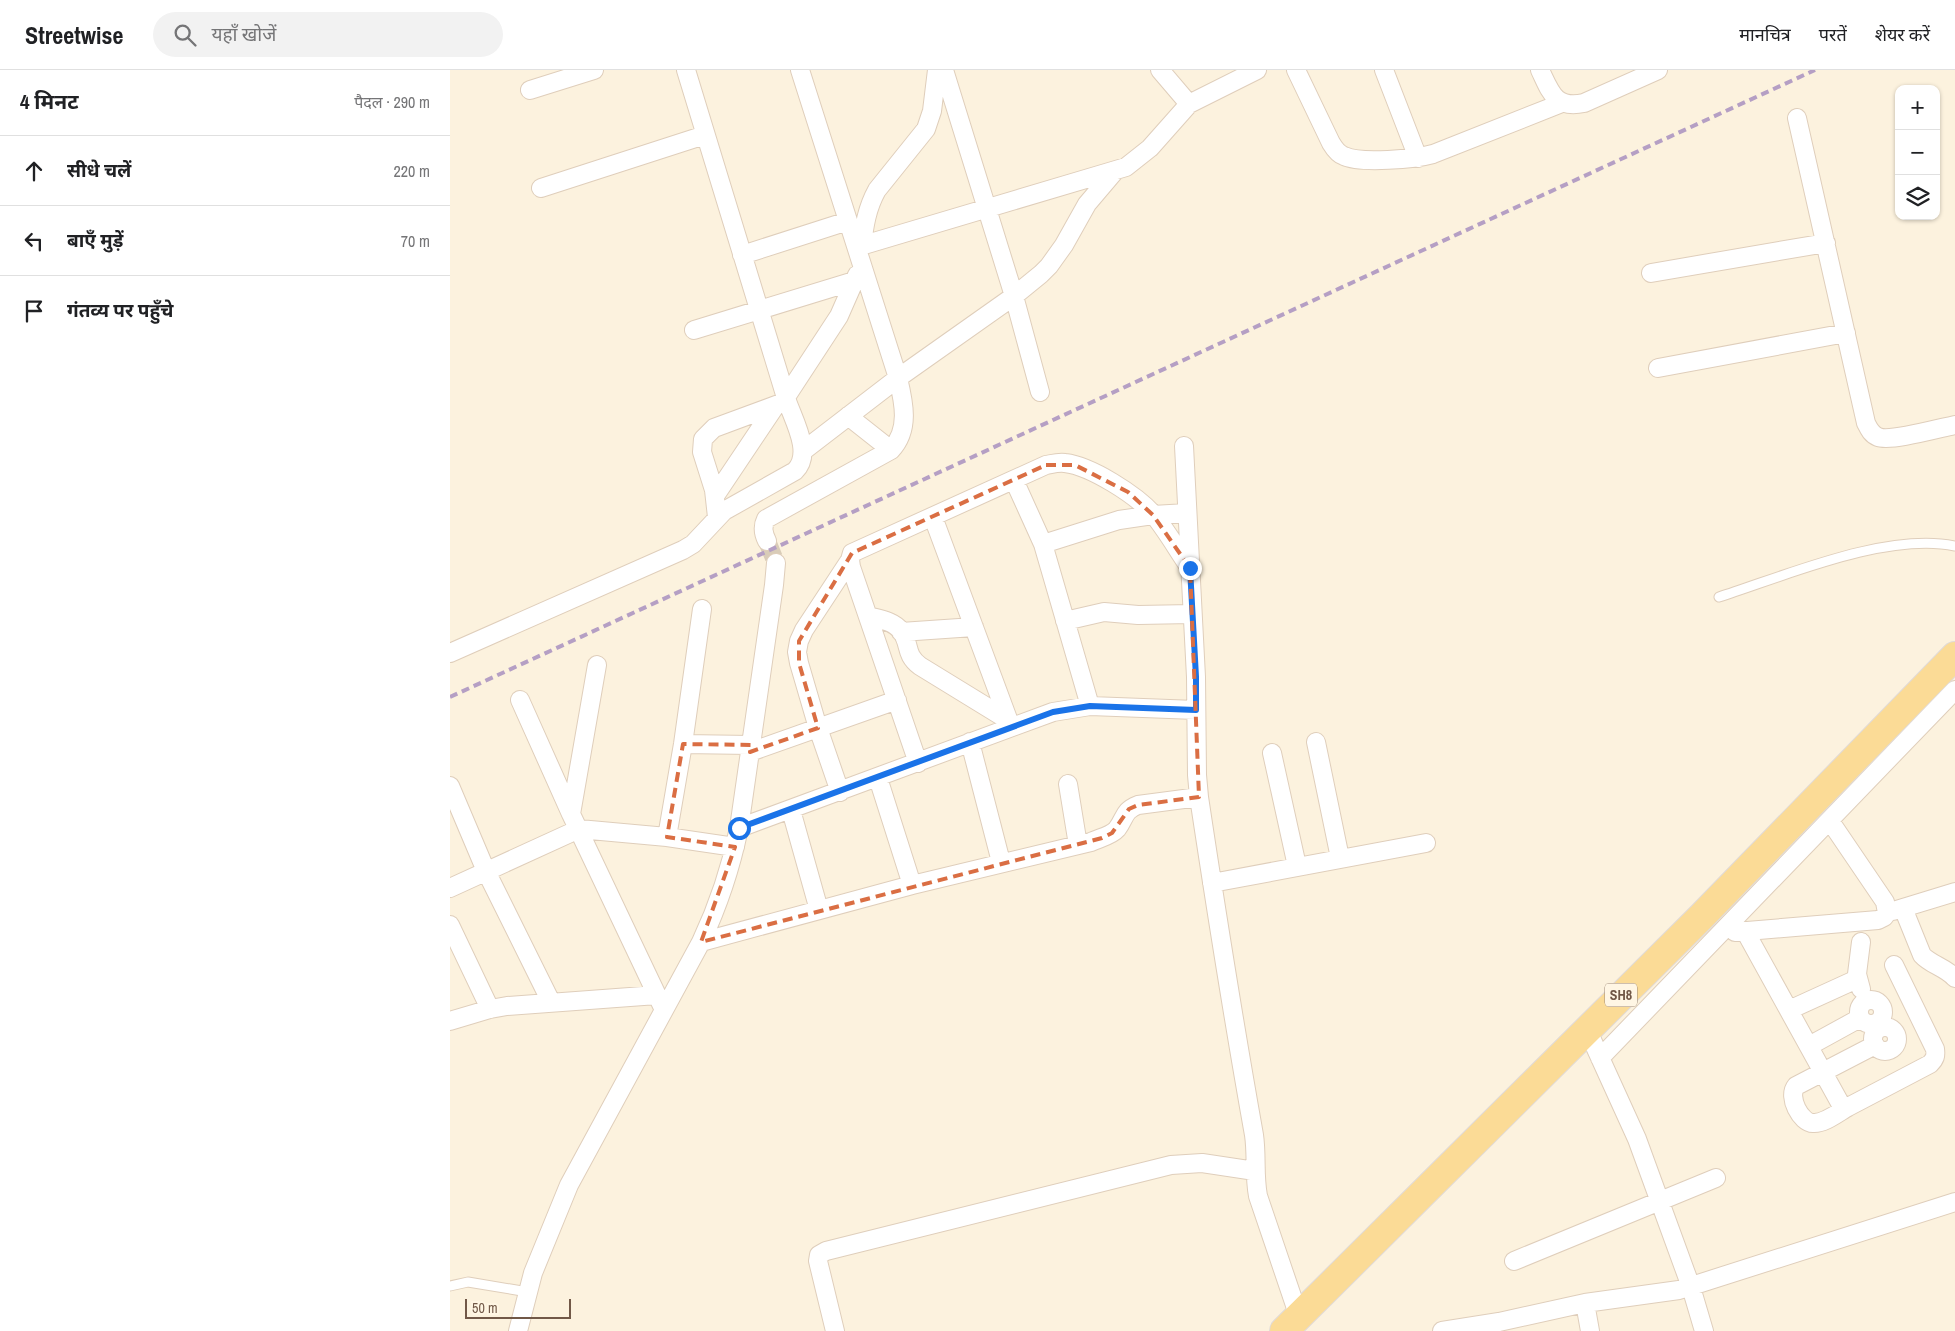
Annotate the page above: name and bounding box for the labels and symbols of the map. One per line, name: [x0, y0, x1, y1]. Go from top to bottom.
route end: [1179, 557, 1202, 580]
route start: [728, 817, 751, 840]
road number: SH8: [1605, 984, 1637, 1006]
scale bar: [465, 1296, 571, 1319]

